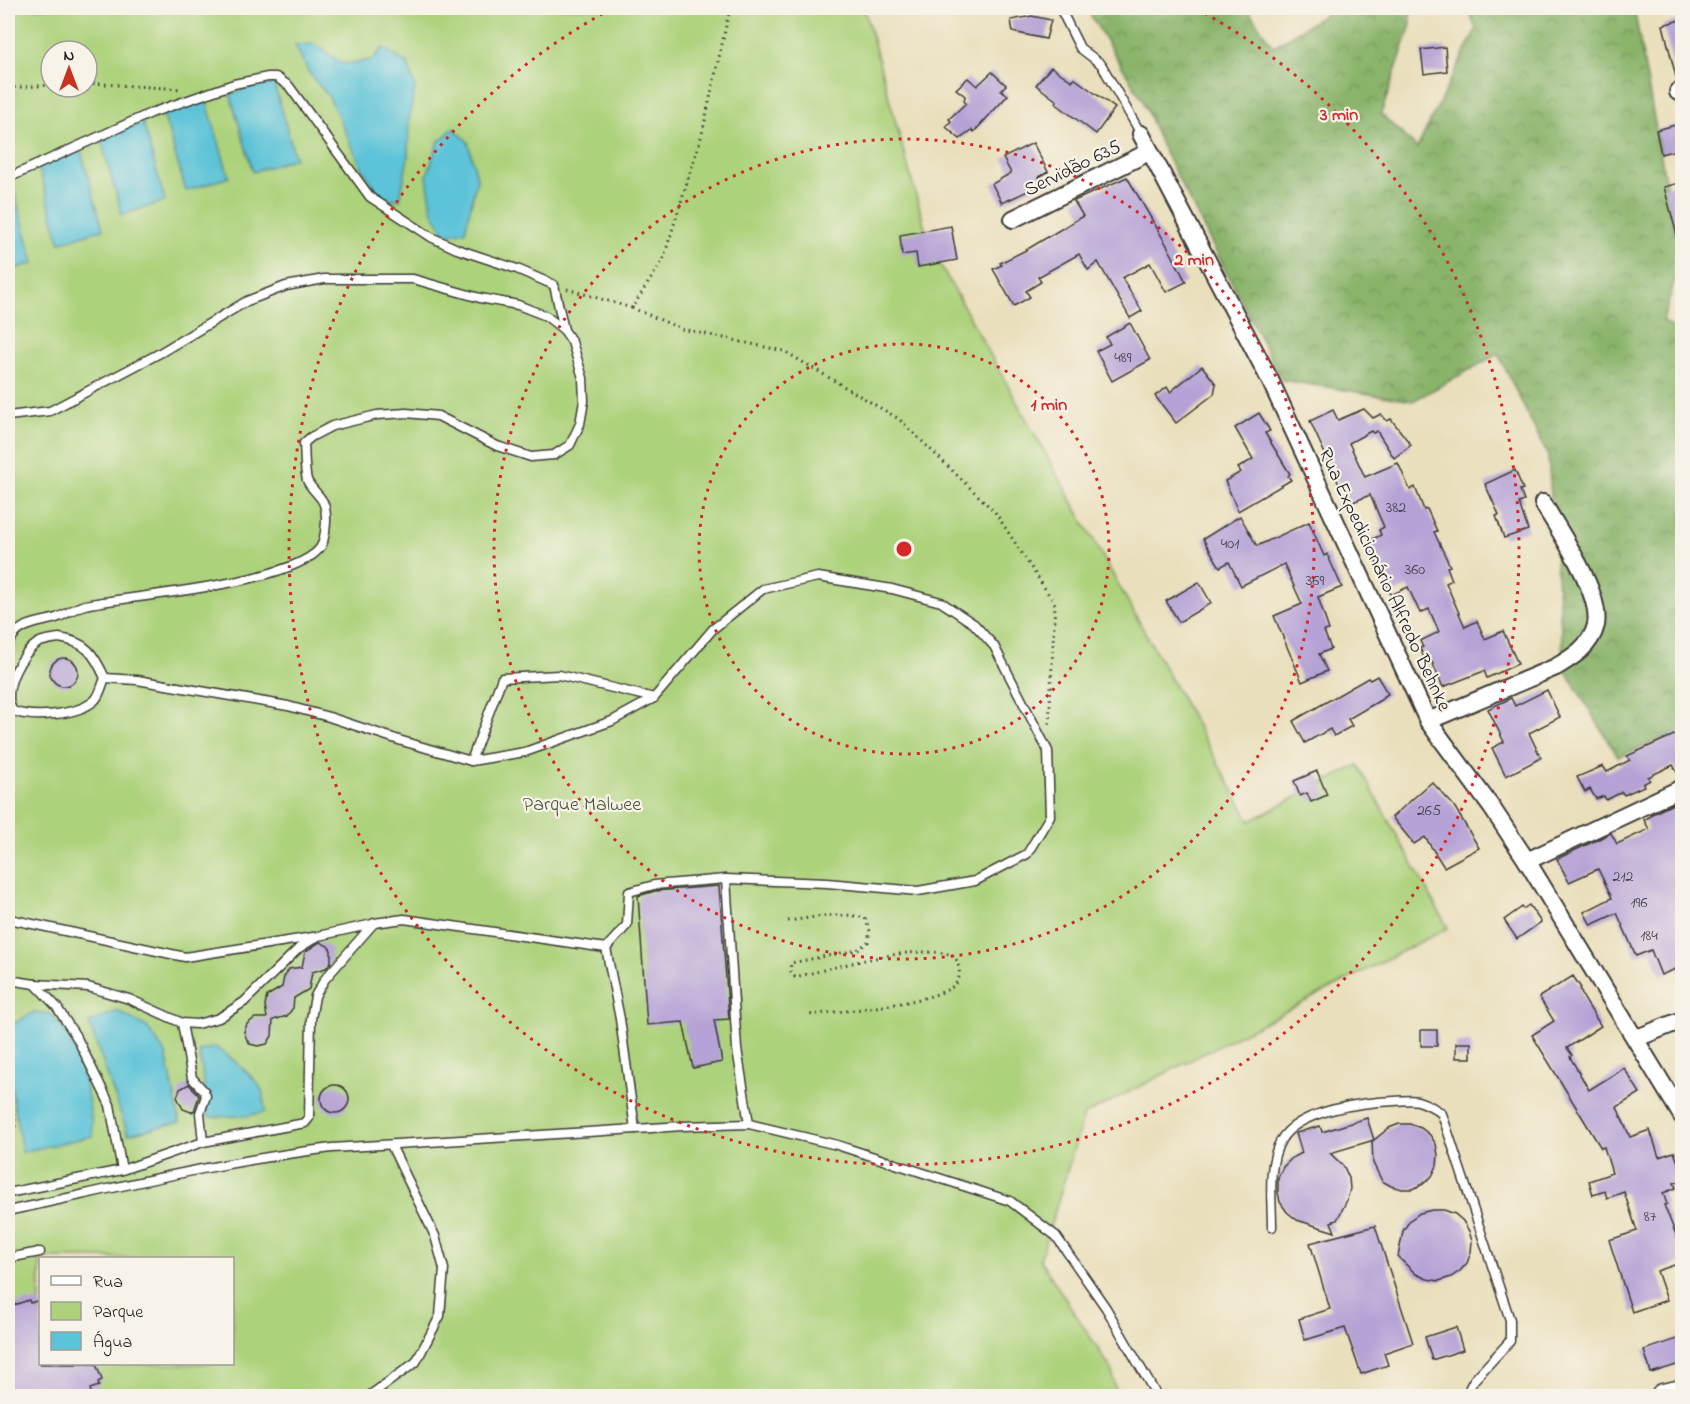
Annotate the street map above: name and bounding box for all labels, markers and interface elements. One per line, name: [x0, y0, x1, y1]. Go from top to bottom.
north arrow: [39, 39, 99, 99]
text: N: [64, 44, 75, 68]
text: 3 min: [1319, 103, 1358, 129]
street label: Servidão 635: [1020, 133, 1126, 205]
text: 2 min: [1173, 248, 1214, 274]
house number: 489: [1114, 346, 1132, 370]
text: 1 min: [1031, 393, 1067, 419]
street label: Rua Expedicionário Alfredo Behnke: [1310, 444, 1458, 717]
house number: 382: [1386, 496, 1406, 520]
house number: 401: [1221, 532, 1239, 556]
centre of rings: [894, 539, 914, 559]
house number: 360: [1405, 558, 1425, 582]
house number: 369: [1306, 569, 1324, 593]
park label: Parque Malwee: [523, 791, 641, 820]
house number: 265: [1417, 799, 1441, 823]
house number: 212: [1613, 865, 1634, 889]
house number: 196: [1631, 891, 1647, 915]
house number: 184: [1640, 924, 1658, 948]
house number: 87: [1644, 1205, 1657, 1229]
legend: [39, 1257, 234, 1365]
text: Rua: [93, 1270, 123, 1296]
text: Parque: [93, 1300, 144, 1326]
text: Água: [93, 1330, 132, 1357]

